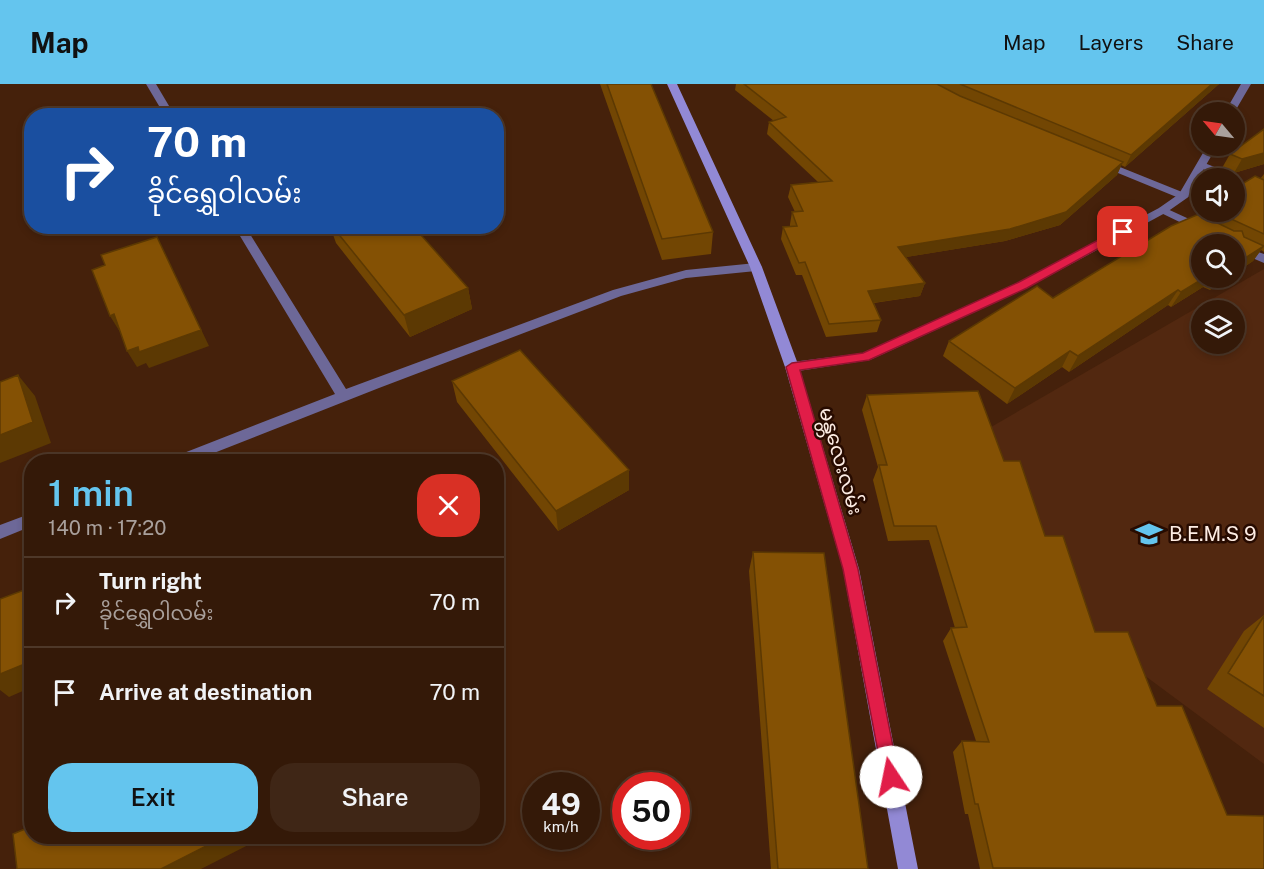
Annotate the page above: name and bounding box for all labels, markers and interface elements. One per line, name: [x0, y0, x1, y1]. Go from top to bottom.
text: Map: [30, 26, 89, 59]
text: Map: [1003, 30, 1046, 55]
text: Layers: [1079, 30, 1143, 55]
text: Share: [1176, 30, 1234, 55]
north arrow: [1191, 102, 1245, 156]
map controls: [1191, 102, 1245, 354]
text: 70 m: [147, 117, 247, 166]
icon: right: [48, 132, 126, 210]
button: sound: [1191, 168, 1245, 222]
text: ခိုင်ရွှေဝါလမ်း: [147, 177, 302, 209]
pin: [1097, 206, 1148, 257]
icon: arrive: [1106, 215, 1139, 248]
button: search: [1191, 234, 1245, 288]
button: layers: [1191, 300, 1245, 354]
street label: မန္တလေးလမ်း: [810, 404, 870, 519]
text: 1 min: [48, 472, 134, 514]
button: close: [417, 474, 480, 537]
text: 140 m · 17:20: [48, 516, 167, 540]
school or university icon: B.E.M.S 9: [1134, 519, 1164, 549]
place label: B.E.M.S 9: [1169, 522, 1257, 546]
text: Turn right: [99, 568, 202, 594]
icon: right: [48, 586, 81, 619]
text: 70 m: [429, 589, 480, 615]
text: ခိုင်ရွှေဝါလမ်း: [99, 601, 213, 625]
icon: arrive: [48, 676, 81, 709]
text: Arrive at destination: [99, 679, 312, 705]
text: 70 m: [429, 679, 480, 705]
position arrow: [859, 745, 923, 809]
button: Exit: [48, 763, 258, 832]
button: Share: [270, 763, 480, 832]
speed limit sign: 50: [612, 772, 690, 850]
text: 49: [541, 786, 581, 822]
text: km/h: [543, 818, 579, 835]

